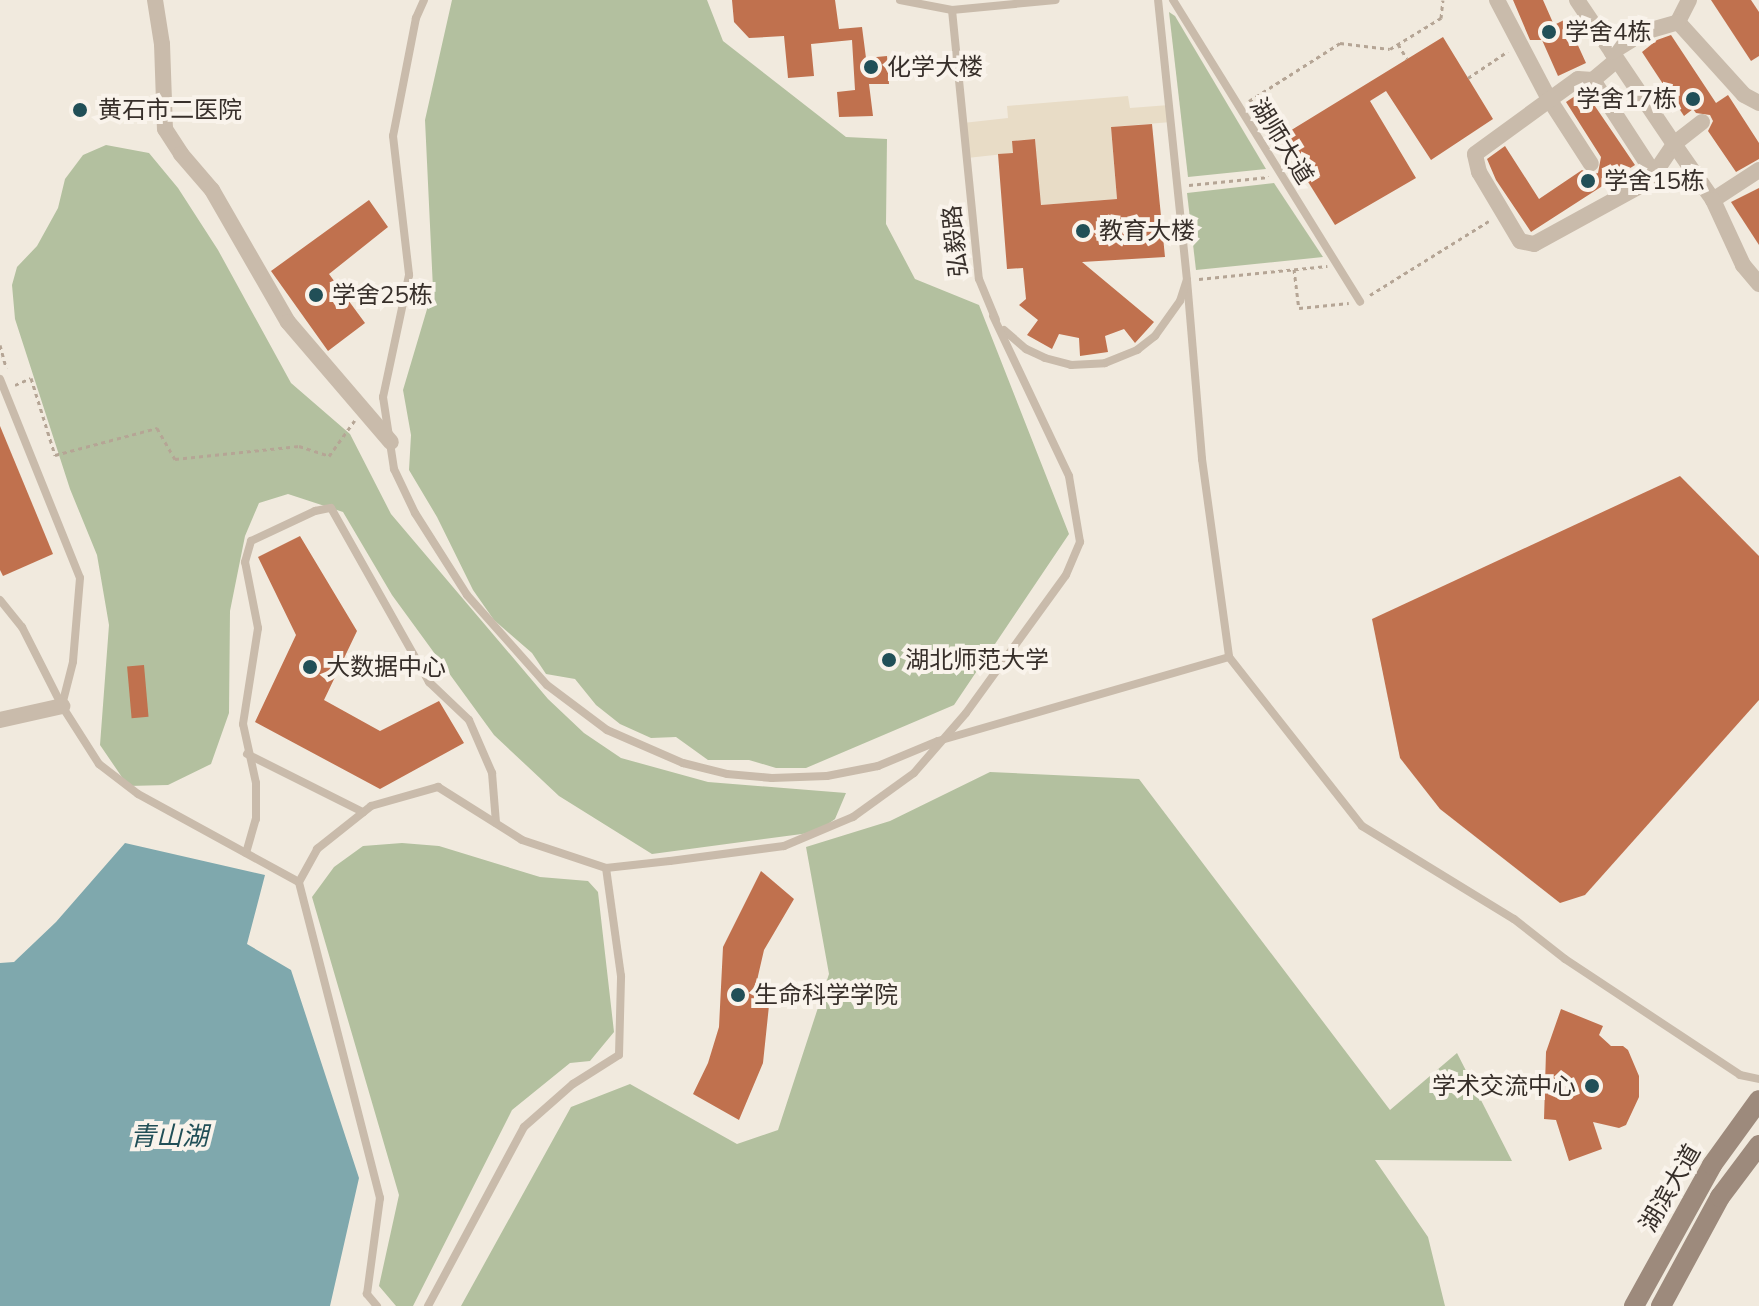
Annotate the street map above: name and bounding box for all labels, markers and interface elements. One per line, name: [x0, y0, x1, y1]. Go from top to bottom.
place label: 学舍4栋: [1565, 18, 1651, 46]
marker: 学舍4栋: [1540, 23, 1558, 41]
place label: 化学大楼: [887, 53, 983, 81]
marker: 化学大楼: [862, 58, 880, 76]
place label: 学舍17栋: [1576, 85, 1677, 113]
marker: 学舍17栋: [1684, 90, 1702, 108]
street label: 湖师大道: [1244, 93, 1320, 189]
place label: 黄石市二医院: [98, 96, 242, 124]
marker: 黄石市二医院: [69, 99, 91, 121]
place label: 学舍15栋: [1604, 167, 1705, 195]
marker: 学舍15栋: [1579, 172, 1597, 190]
street label: 弘毅路: [937, 204, 973, 278]
place label: 教育大楼: [1099, 217, 1195, 245]
marker: 教育大楼: [1074, 222, 1092, 240]
place label: 学舍25栋: [332, 281, 433, 309]
marker: 学舍25栋: [307, 286, 325, 304]
place label: 湖北师范大学: [905, 646, 1049, 674]
marker: 湖北师范大学: [880, 651, 898, 669]
place label: 大数据中心: [326, 653, 446, 681]
marker: 大数据中心: [301, 658, 319, 676]
place label: 生命科学学院: [754, 981, 898, 1009]
marker: 生命科学学院: [729, 986, 747, 1004]
place label: 学术交流中心: [1432, 1072, 1576, 1100]
marker: 学术交流中心: [1583, 1077, 1601, 1095]
water label: 青山湖: [130, 1120, 208, 1152]
street label: 湖滨大道: [1634, 1139, 1706, 1237]

